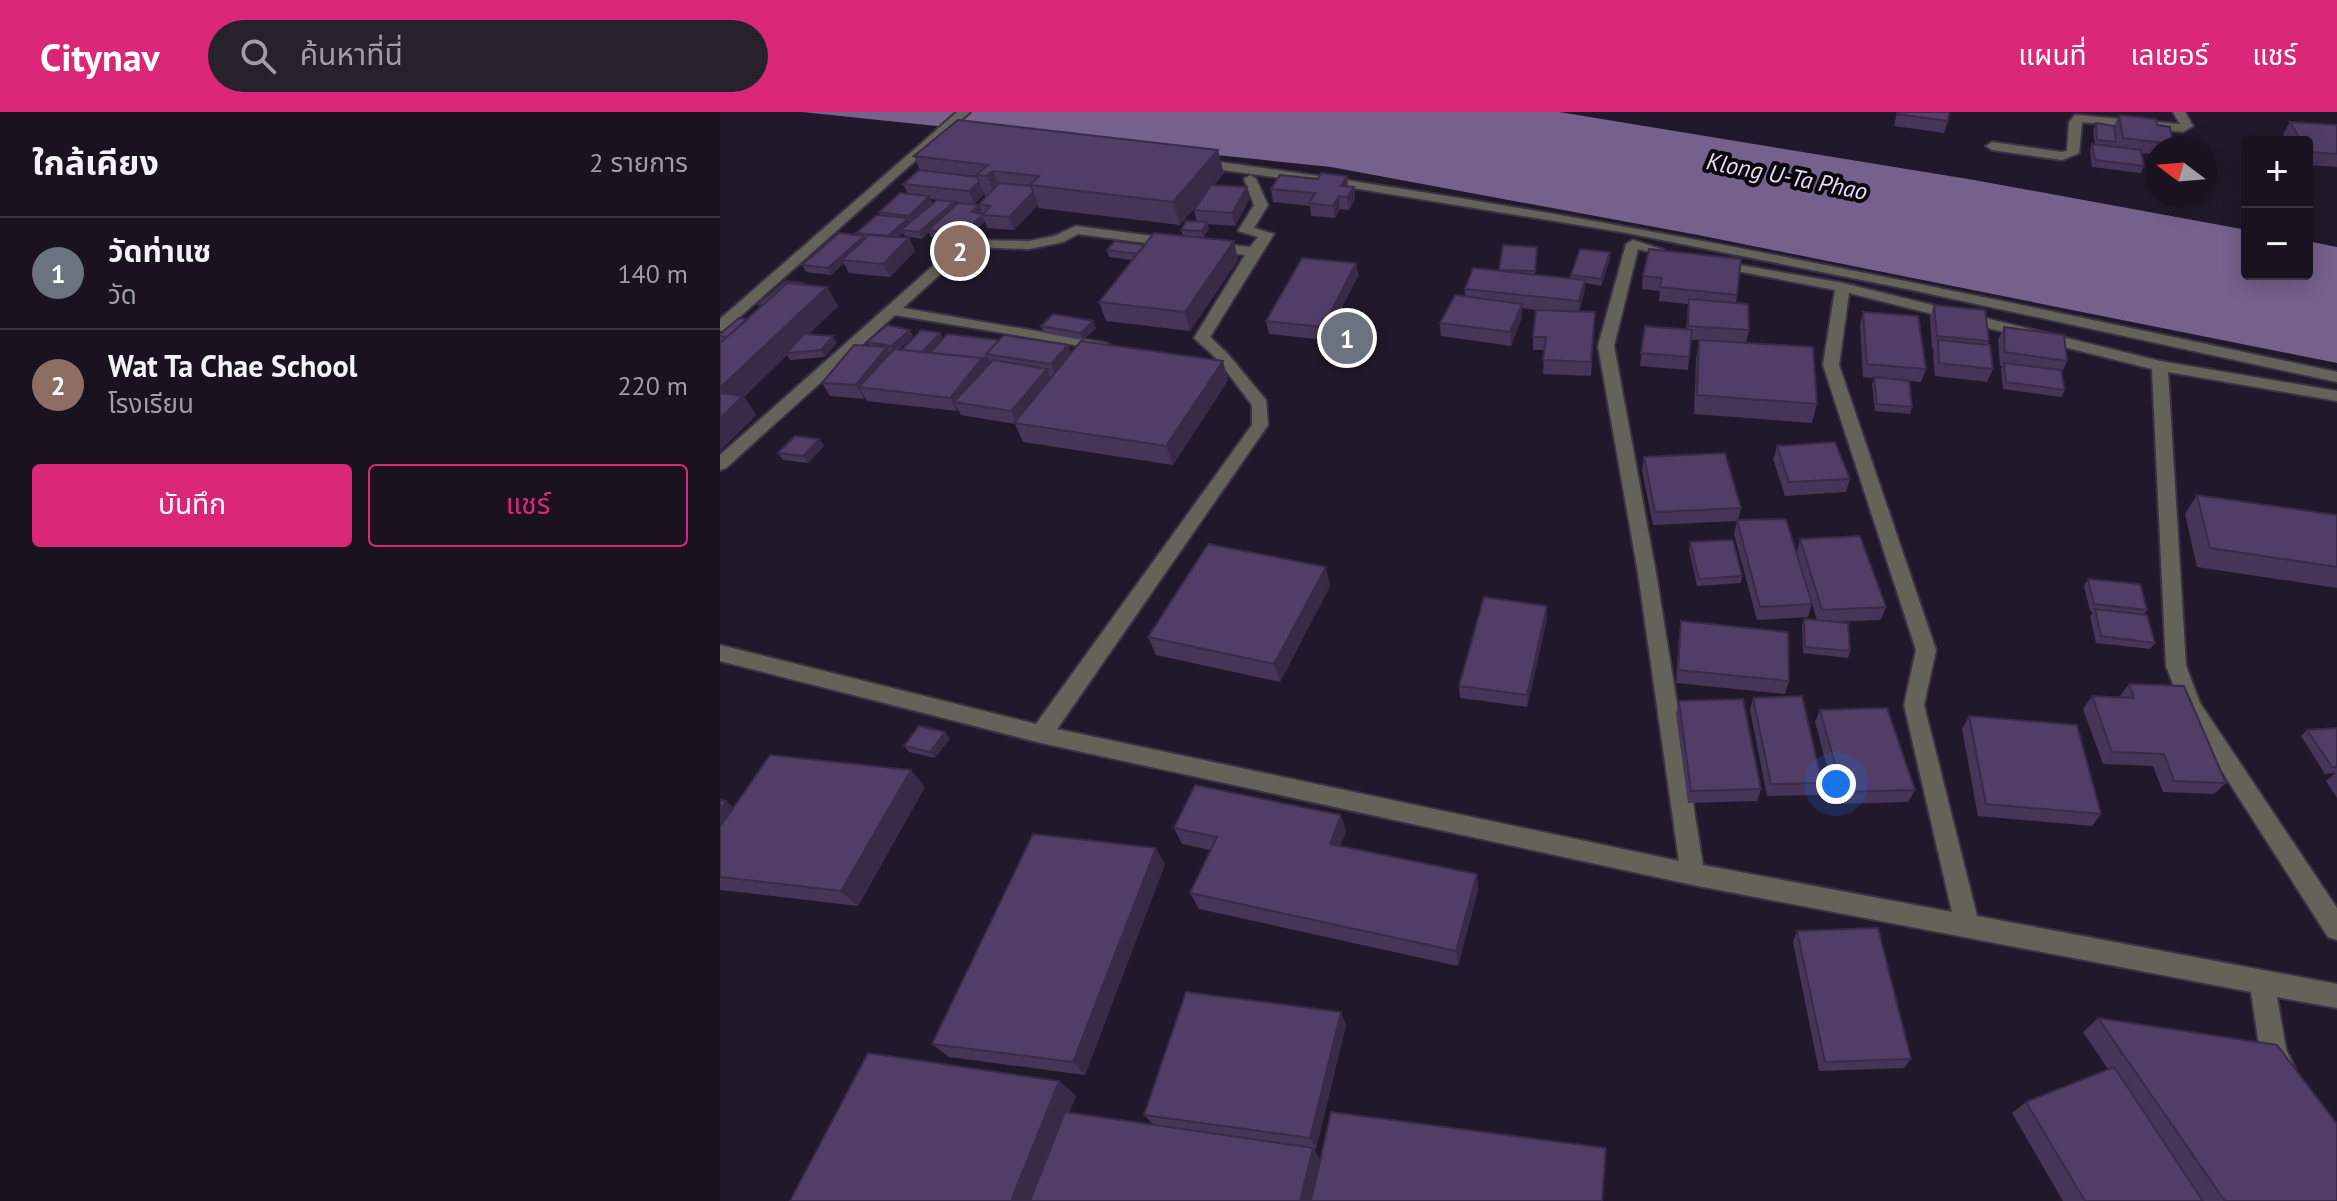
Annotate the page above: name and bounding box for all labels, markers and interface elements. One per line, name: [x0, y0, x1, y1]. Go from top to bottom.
search box: [208, 20, 768, 92]
text: Citynav: [40, 32, 160, 81]
icon: search: [236, 34, 280, 78]
text: ค้นหาที่นี่: [300, 34, 403, 73]
text: แผนที่: [2018, 36, 2087, 73]
text: เลเยอร์: [2131, 36, 2208, 73]
text: แชร์: [2252, 36, 2297, 73]
north arrow: [2145, 136, 2217, 208]
map controls: [2241, 136, 2313, 280]
button: +: [2241, 136, 2313, 208]
text: ใกล้เคียง: [32, 140, 159, 184]
water label: Klong U-Ta Phao: [1704, 145, 1870, 207]
text: 2 รายการ: [589, 146, 688, 179]
button: −: [2241, 208, 2313, 280]
pin: 2: [934, 221, 986, 281]
text: วัดท่าแซ: [108, 231, 211, 270]
text: 1: [51, 257, 65, 290]
text: 140 m: [617, 257, 688, 290]
text: วัด: [108, 278, 137, 311]
pin: 1: [1321, 308, 1373, 368]
text: Wat Ta Chae School: [108, 346, 357, 385]
text: 2: [51, 369, 65, 402]
text: 220 m: [617, 369, 688, 402]
text: โรงเรียน: [108, 387, 194, 420]
button: บันทึก: [32, 464, 352, 547]
button: แชร์: [368, 464, 688, 547]
your location: [1816, 764, 1856, 804]

